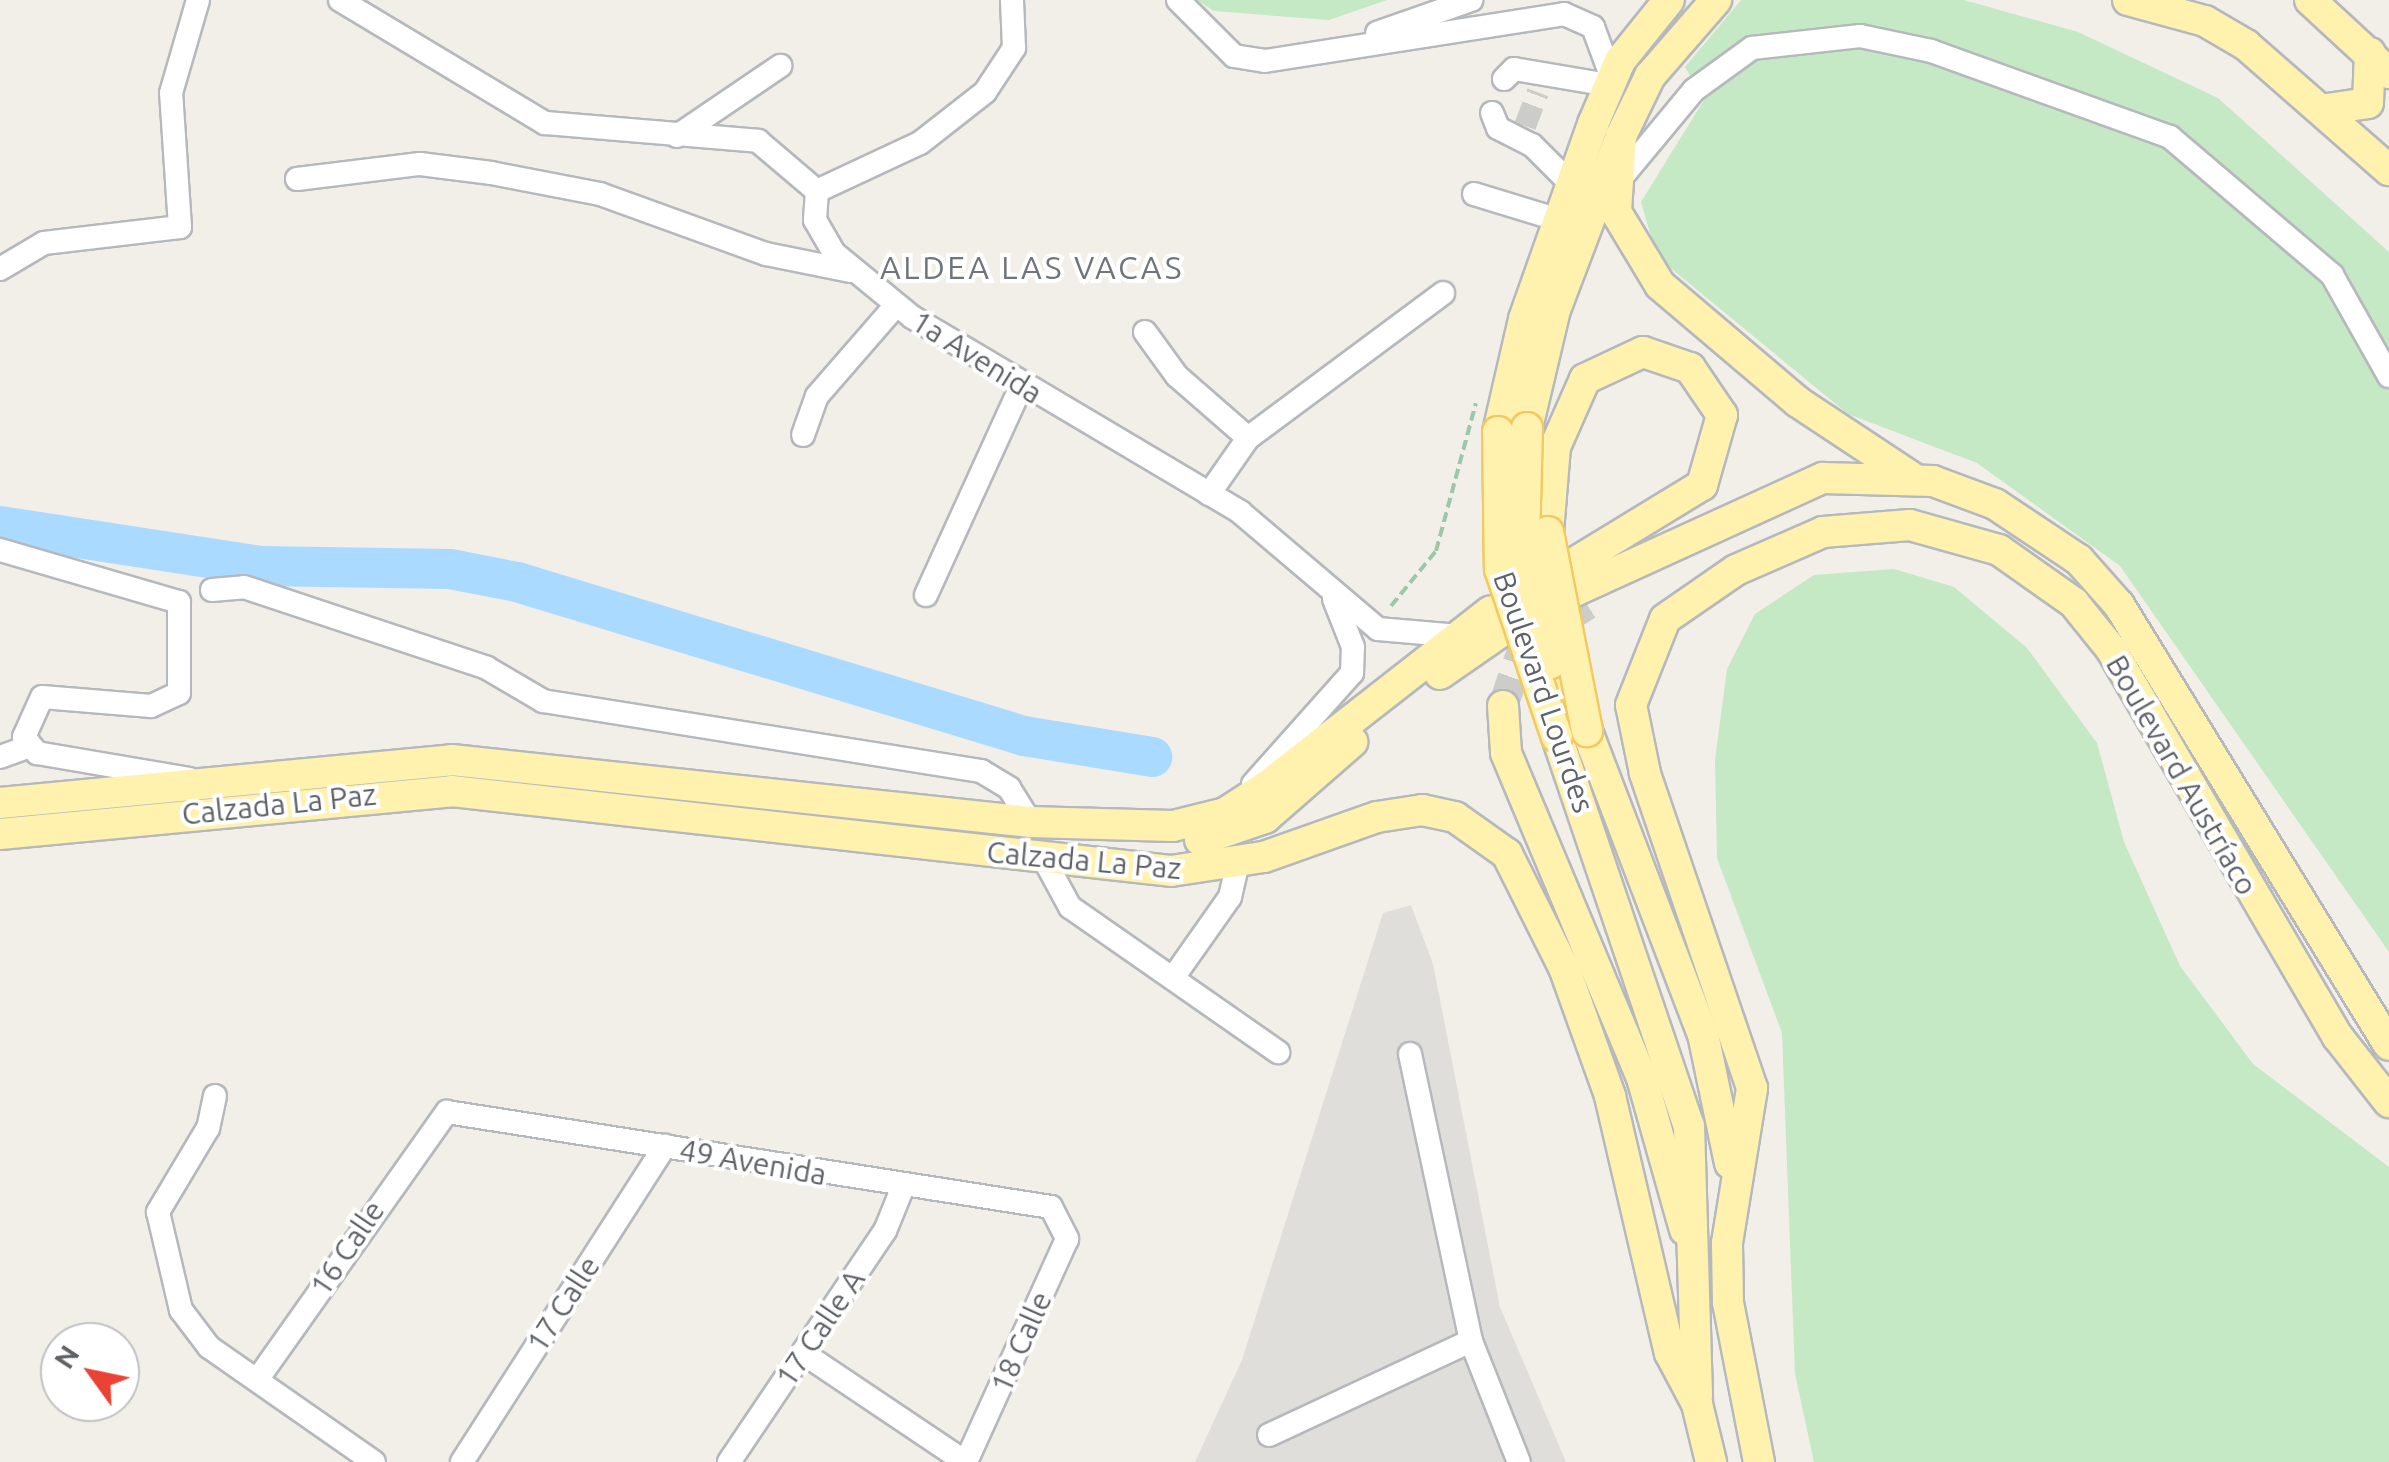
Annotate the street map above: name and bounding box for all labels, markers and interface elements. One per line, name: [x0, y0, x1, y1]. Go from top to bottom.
district label: ALDEA LAS VACAS: [880, 248, 1184, 286]
street label: 1a Avenida: [905, 303, 1049, 411]
street label: Boulevard Lourdes: [1486, 567, 1602, 817]
street label: Boulevard Austríaco: [2099, 649, 2265, 901]
street label: Calzada La Paz: [180, 776, 378, 832]
street label: Calzada La Paz: [985, 834, 1183, 886]
street label: 49 Avenida: [677, 1131, 829, 1193]
street label: 16 Calle: [302, 1194, 392, 1302]
street label: 17 Calle: [519, 1249, 607, 1359]
street label: 17 Calle A: [768, 1263, 872, 1393]
street label: 18 Calle: [983, 1286, 1059, 1398]
north arrow: [40, 1322, 140, 1422]
text: N: [47, 1339, 85, 1374]

